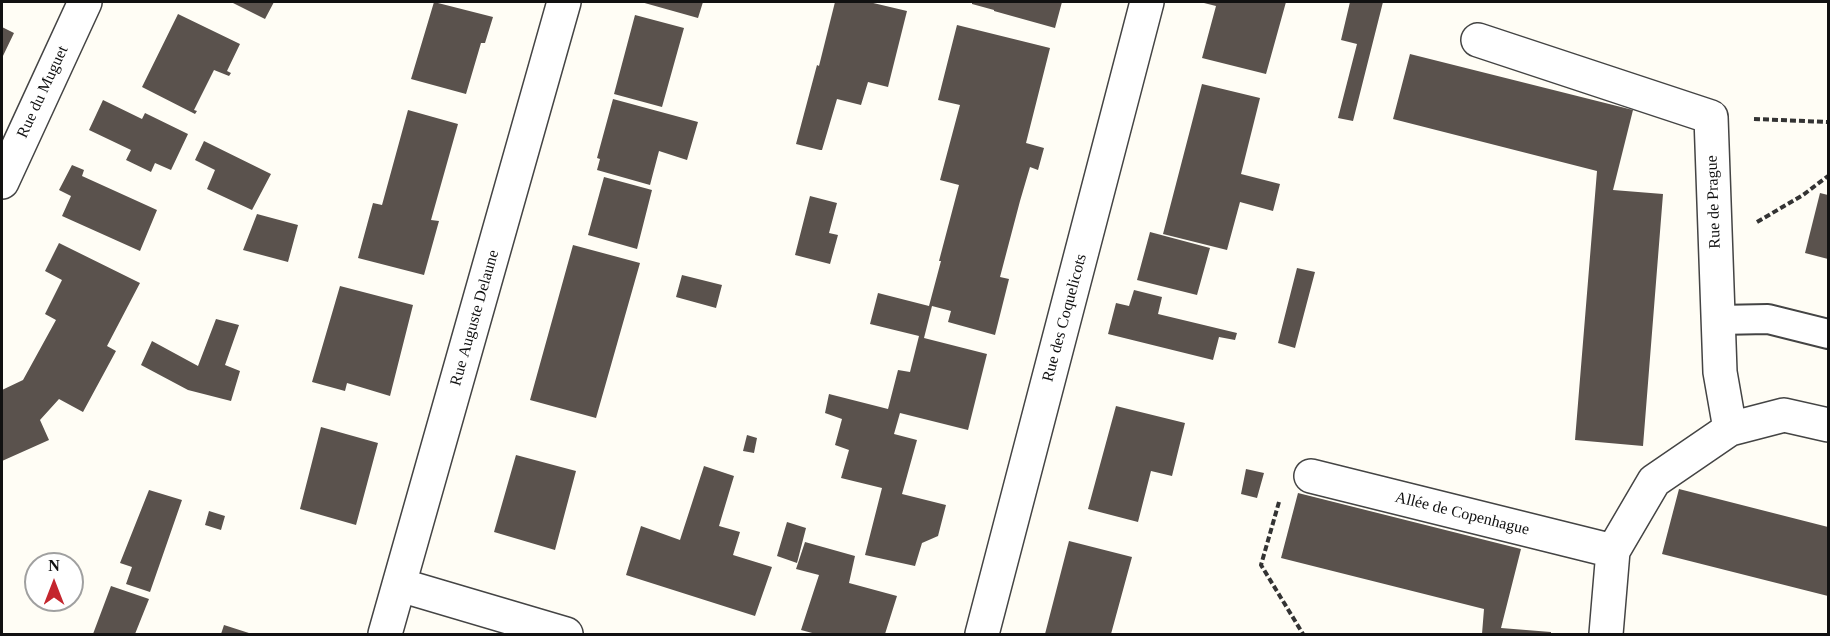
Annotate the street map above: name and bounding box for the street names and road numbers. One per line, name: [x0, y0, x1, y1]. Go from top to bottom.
street label: Rue du Muguet: [13, 43, 73, 141]
street label: Rue de Prague: [1703, 155, 1725, 249]
street label: Rue Auguste Delaune: [446, 248, 504, 388]
street label: Rue des Coquelicots: [1039, 252, 1091, 384]
street label: Allée de Copenhague: [1393, 488, 1531, 540]

